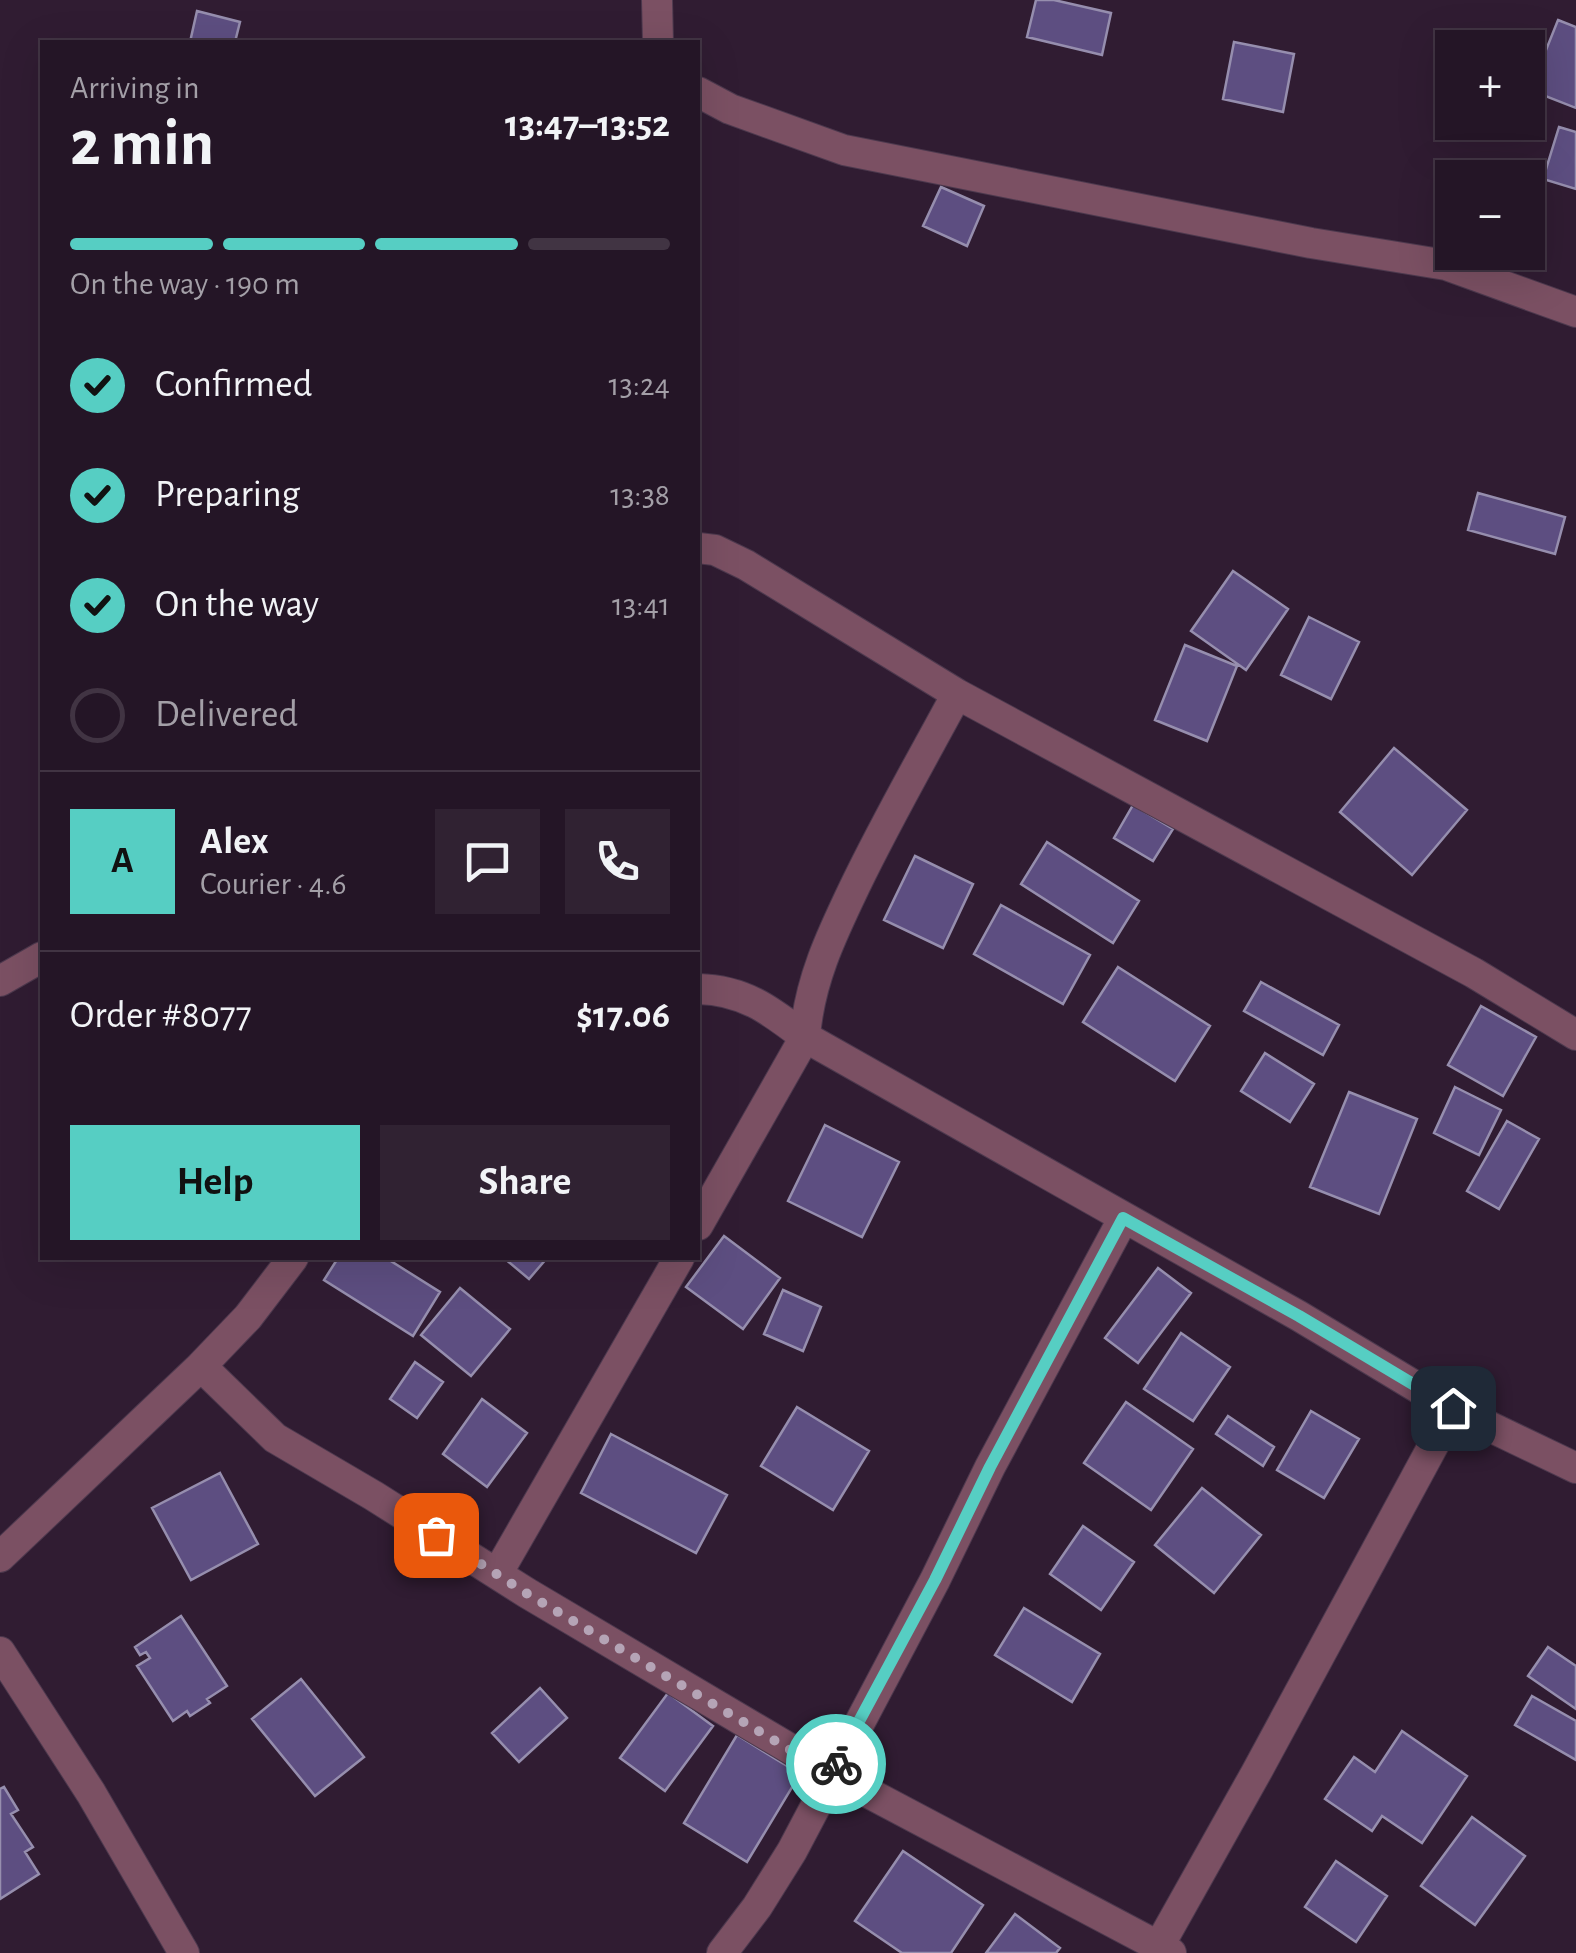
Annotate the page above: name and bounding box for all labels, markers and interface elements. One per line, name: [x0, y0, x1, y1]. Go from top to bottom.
map controls: [1435, 30, 1545, 270]
button: +: [1435, 30, 1545, 140]
text: Arriving in: [70, 72, 199, 104]
text: 13:47–13:52: [505, 106, 670, 144]
text: 2 min: [70, 112, 214, 177]
button: −: [1435, 160, 1545, 270]
text: On the way · 190 m: [70, 268, 300, 300]
icon: check: [70, 358, 125, 413]
text: Confirmed: [155, 366, 312, 404]
text: 13:24: [609, 369, 670, 401]
icon: check: [70, 468, 125, 523]
text: Preparing: [155, 476, 300, 514]
text: 13:38: [610, 479, 670, 511]
icon: check: [70, 578, 125, 633]
text: On the way: [155, 586, 319, 624]
text: 13:41: [612, 589, 670, 621]
text: Delivered: [155, 696, 298, 734]
button: chat: [435, 809, 540, 914]
button: phone: [565, 809, 670, 914]
text: Alex: [200, 823, 269, 861]
text: A: [111, 842, 134, 880]
text: Courier · 4.6: [200, 868, 347, 900]
text: Order #8077: [70, 997, 252, 1035]
text: $17.06: [576, 997, 670, 1035]
button: Help: [70, 1125, 360, 1240]
button: Share: [380, 1125, 670, 1240]
pin: [1411, 1366, 1496, 1451]
icon: home: [1426, 1381, 1481, 1436]
pin: [394, 1493, 479, 1578]
icon: bag: [409, 1508, 464, 1563]
courier: [786, 1714, 886, 1814]
icon: bike: [809, 1737, 864, 1792]

